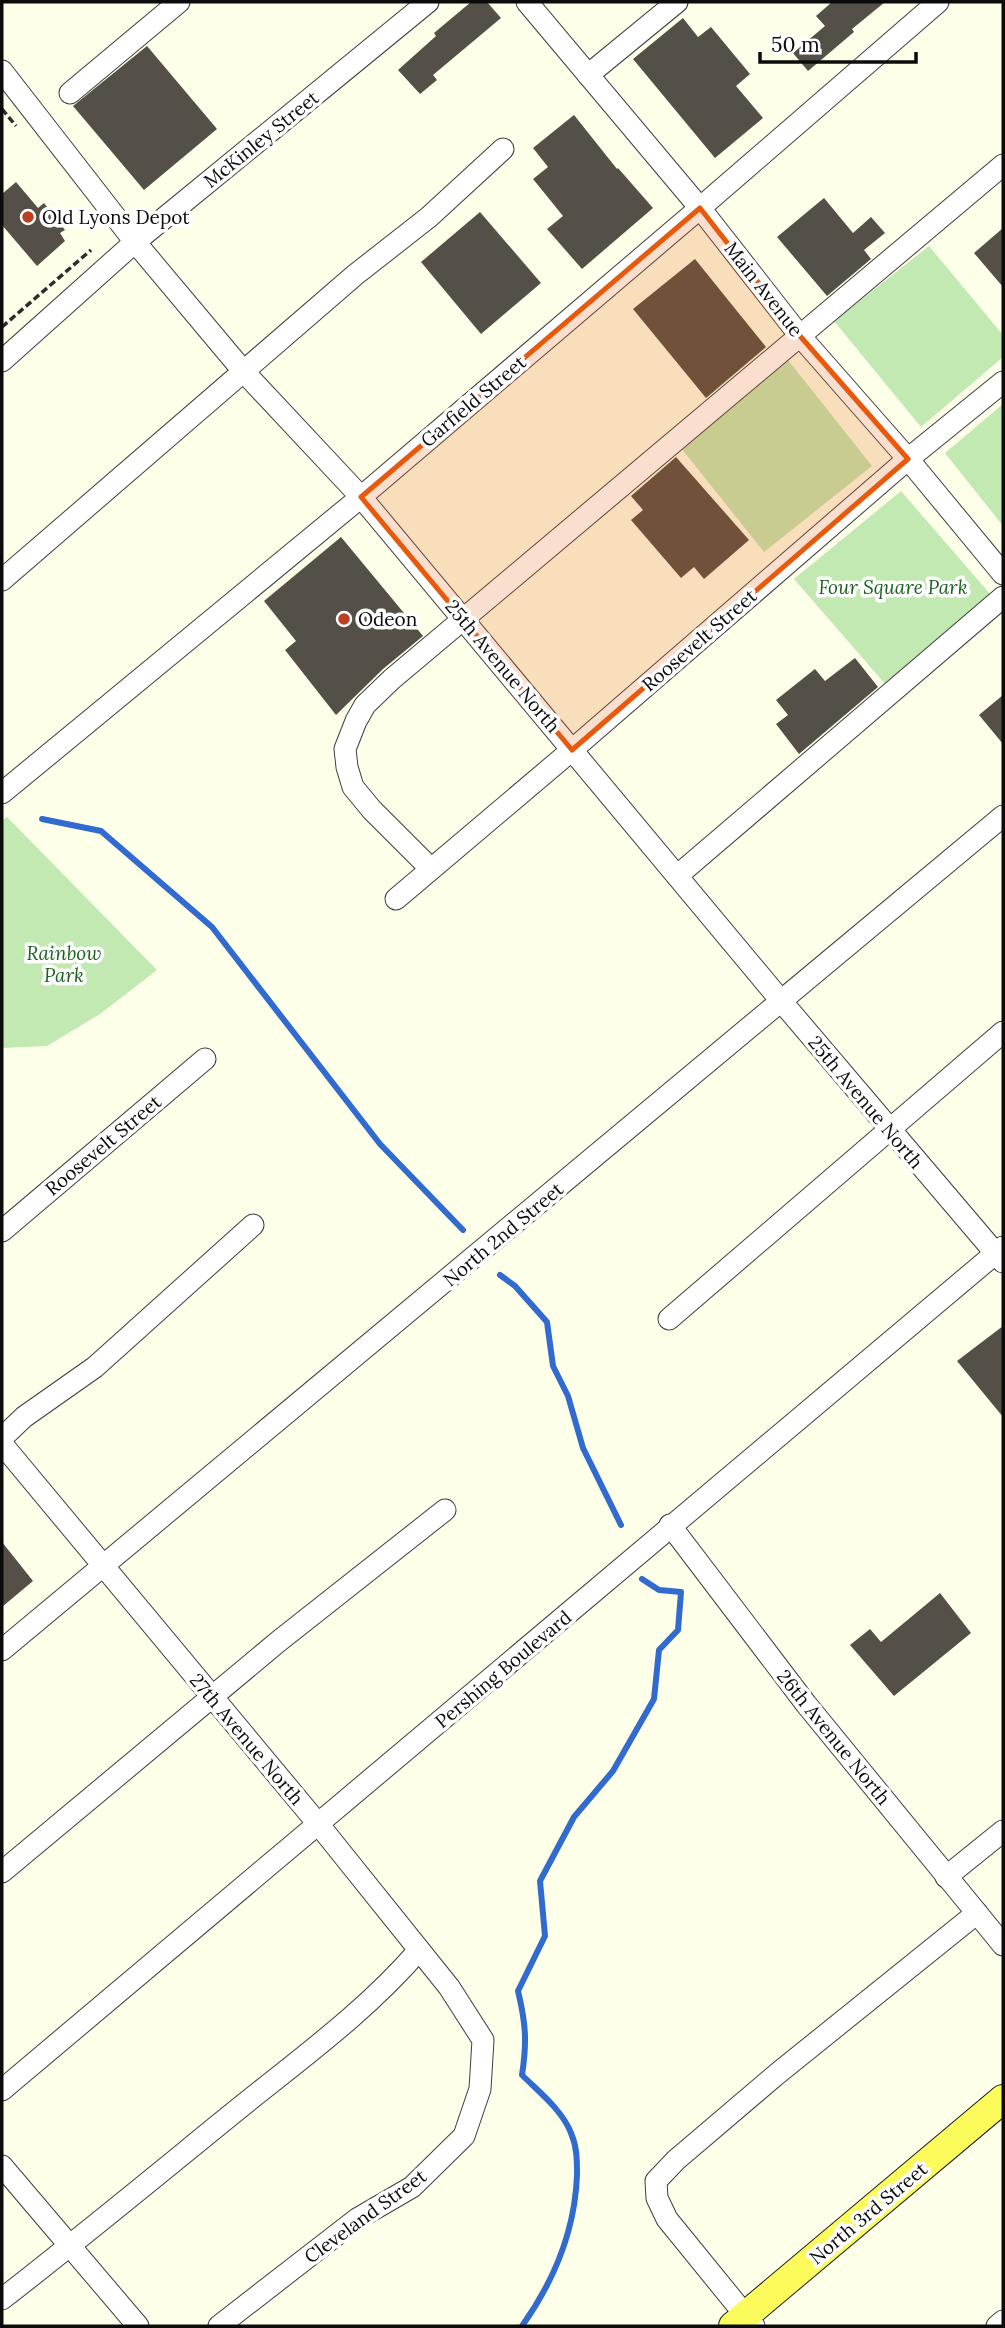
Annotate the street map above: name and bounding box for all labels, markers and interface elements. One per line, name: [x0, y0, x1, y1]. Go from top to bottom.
scale bar: [760, 21, 916, 65]
text: 50 m: [771, 31, 820, 58]
street label: McKinley Street: [199, 85, 324, 193]
place label: Old Lyons Depot: [42, 205, 190, 229]
marker: Old Lyons Depot: [20, 209, 36, 225]
street label: Main Avenue: [720, 237, 808, 341]
street label: Garfield Street: [415, 350, 531, 452]
park label: Four Square Park: [818, 575, 968, 599]
street label: Roosevelt Street: [637, 583, 762, 696]
street label: 25th Avenue North: [440, 595, 566, 737]
place label: Odeon: [358, 607, 417, 631]
marker: Odeon: [336, 611, 352, 627]
park label: Rainbow Park: [27, 941, 101, 987]
street label: 25th Avenue North: [803, 1031, 929, 1173]
street label: Roosevelt Street: [40, 1089, 166, 1201]
street label: North 2nd Street: [438, 1176, 568, 1291]
street label: Pershing Boulevard: [430, 1605, 576, 1733]
street label: 26th Avenue North: [772, 1665, 896, 1809]
street label: 27th Avenue North: [185, 1668, 309, 1810]
street label: North 3rd Street: [804, 2156, 932, 2269]
street label: Cleveland Street: [299, 2163, 431, 2268]

